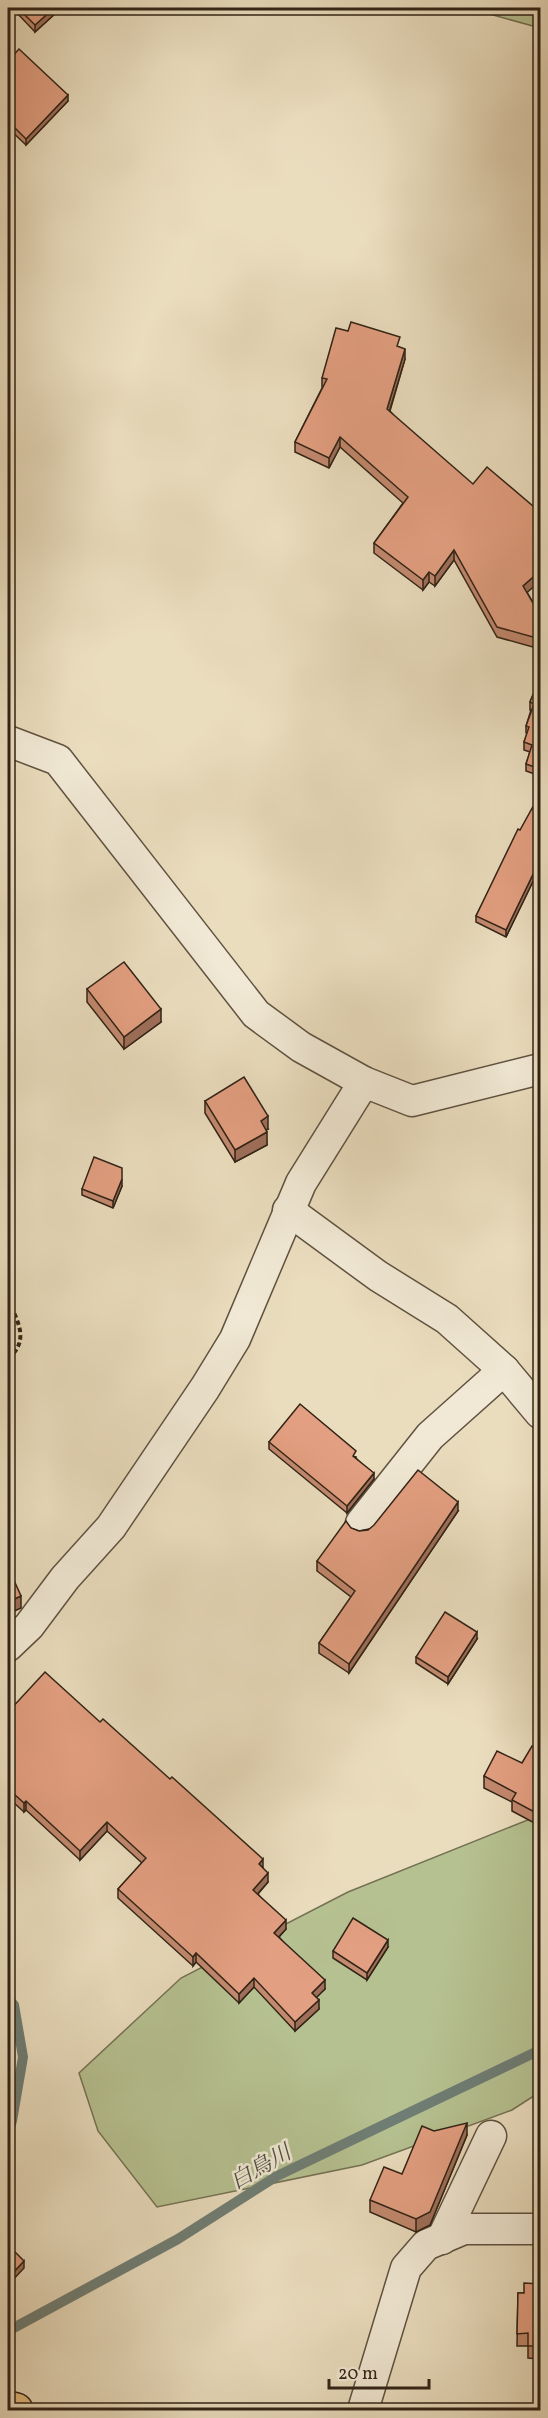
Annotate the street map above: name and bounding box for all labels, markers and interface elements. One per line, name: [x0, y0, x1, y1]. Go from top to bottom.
water label: 白鳥川: [225, 2137, 299, 2198]
scale bar: [329, 2352, 430, 2390]
text: 20 m: [338, 2362, 378, 2387]

